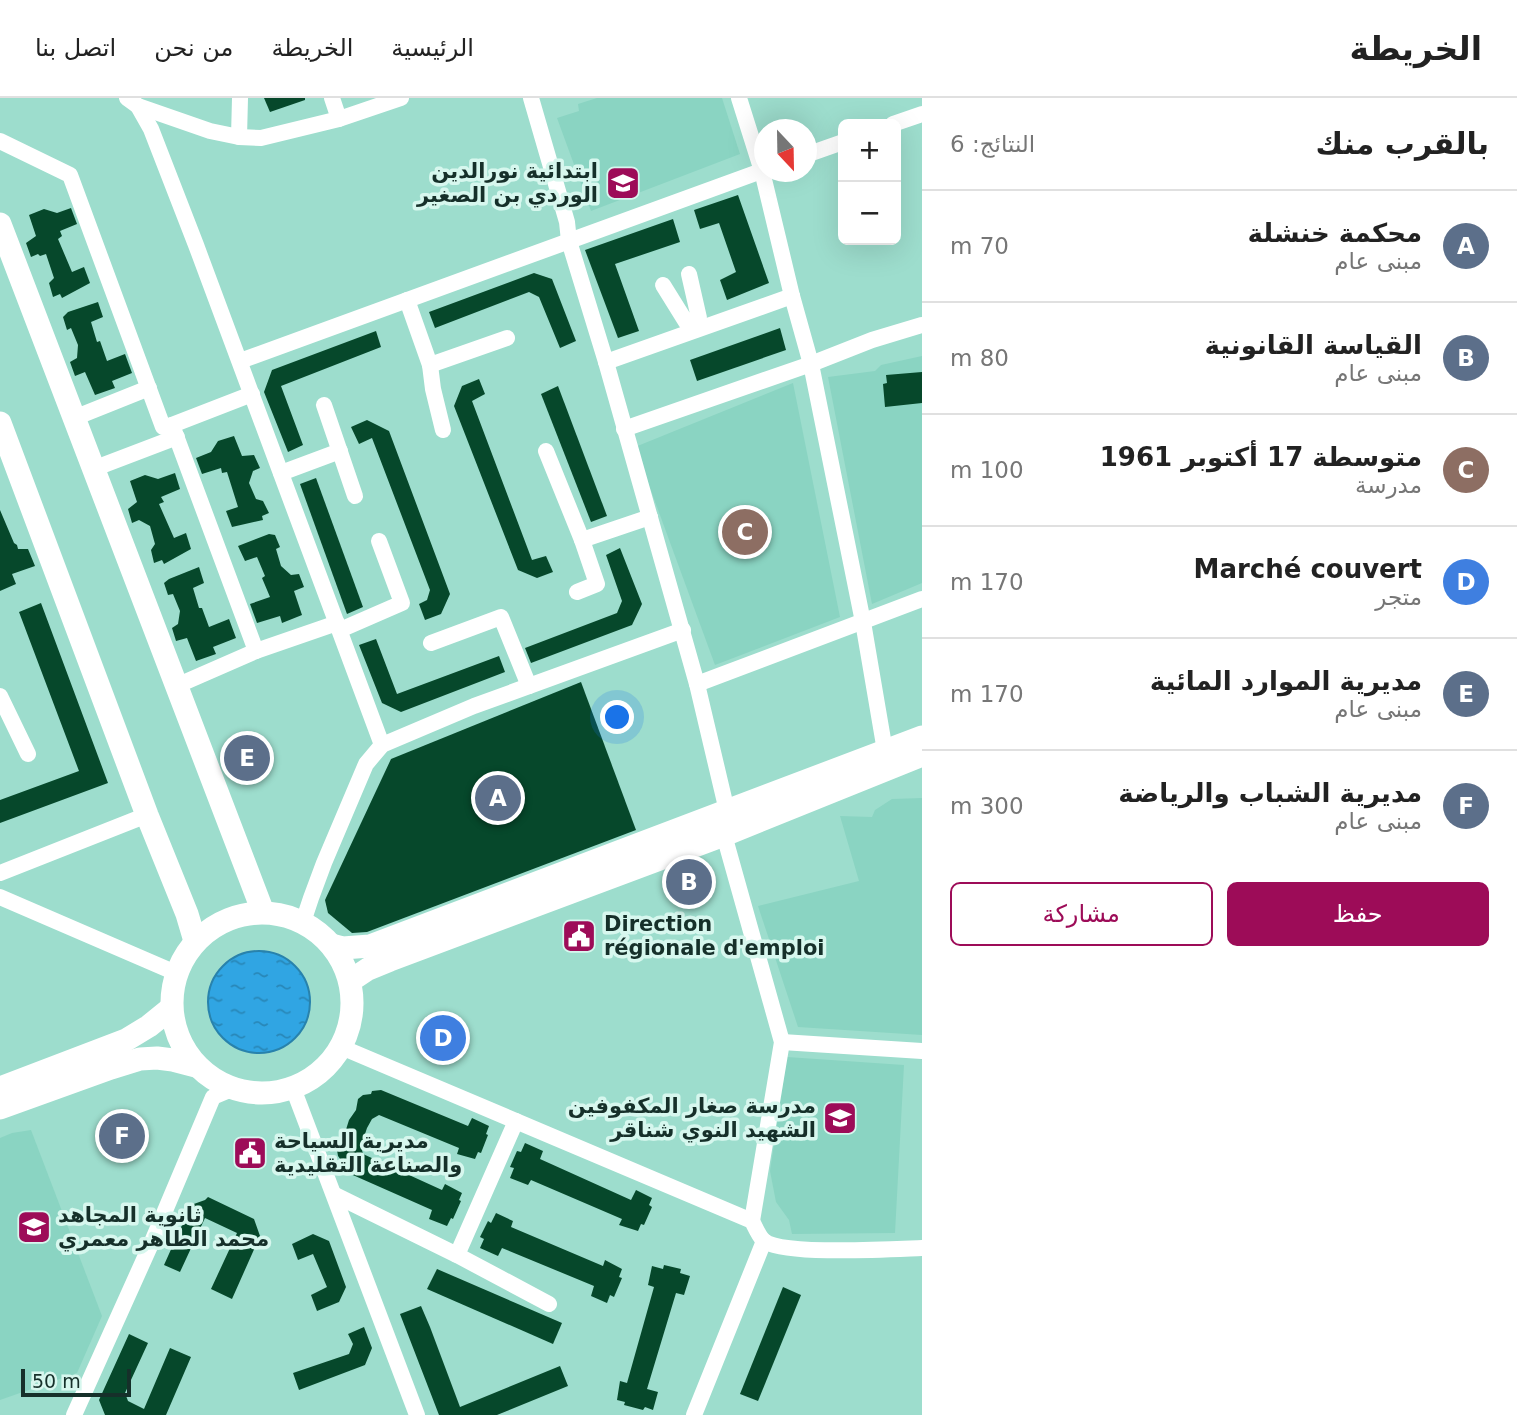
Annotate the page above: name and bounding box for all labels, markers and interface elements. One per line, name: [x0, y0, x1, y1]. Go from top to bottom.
text: الخريطة: [1349, 29, 1482, 68]
text: اتصل بنا: [35, 34, 116, 62]
text: من نحن: [154, 34, 233, 62]
text: الخريطة: [271, 34, 353, 62]
text: الرئيسية: [391, 34, 474, 62]
north arrow: [754, 119, 817, 182]
map controls: [838, 119, 901, 245]
button: +: [838, 119, 901, 182]
text: بالقرب منك: [1316, 126, 1489, 161]
text: النتائج: 6: [950, 131, 1035, 157]
place label: ابتدائية نورالدين الوردي بن الصغير: [416, 159, 598, 208]
school or university icon: ابتدائية نورالدين الوردي بن الصغير: [604, 164, 642, 202]
button: −: [838, 182, 901, 245]
text: محكمة خنشلة: [1248, 218, 1422, 248]
text: 70 m: [950, 233, 1009, 259]
text: A: [1457, 233, 1475, 259]
text: مبنى عام: [1334, 248, 1422, 274]
text: القياسة القانونية: [1204, 330, 1422, 360]
text: 80 m: [950, 345, 1009, 371]
text: B: [1457, 345, 1475, 371]
text: مبنى عام: [1334, 360, 1422, 386]
text: متوسطة 17 أكتوبر 1961: [1100, 442, 1422, 472]
text: 100 m: [950, 457, 1024, 483]
text: C: [1458, 457, 1474, 483]
text: مدرسة: [1355, 472, 1422, 498]
pin: C: [722, 506, 768, 558]
text: Marché couvert: [1194, 554, 1422, 584]
text: 170 m: [950, 569, 1024, 595]
text: D: [1456, 569, 1476, 595]
text: متجر: [1375, 584, 1422, 610]
text: مديرية الموارد المائية: [1150, 666, 1422, 696]
text: 170 m: [950, 681, 1024, 707]
text: E: [1458, 681, 1474, 707]
text: مبنى عام: [1334, 696, 1422, 722]
your location: [600, 700, 634, 734]
pin: E: [224, 732, 270, 784]
pin: A: [475, 772, 521, 824]
text: مديرية الشباب والرياضة: [1118, 778, 1422, 808]
text: 300 m: [950, 793, 1024, 819]
text: F: [1458, 793, 1474, 819]
text: مبنى عام: [1334, 808, 1422, 834]
pin: B: [666, 856, 712, 908]
button: مشاركة: [950, 882, 1213, 946]
button: حفظ: [1227, 882, 1489, 946]
place label: Direction régionale d'emploi: [604, 912, 825, 960]
public building icon: Direction régionale d'emploi: [560, 917, 598, 955]
pin: D: [420, 1012, 466, 1064]
place label: مدرسة صغار المكفوفين الشهيد النوي شناقر: [568, 1094, 816, 1143]
school or university icon: مدرسة صغار المكفوفين الشهيد النوي شناقر: [821, 1099, 859, 1137]
pin: F: [99, 1110, 145, 1162]
place label: مديرية السياحة والصناعة التقليدية: [274, 1129, 462, 1177]
public building icon: مديرية السياحة والصناعة التقليدية: [231, 1134, 269, 1172]
place label: ثانوية المجاهد محمد الطاهر معمري: [58, 1203, 269, 1252]
school or university icon: ثانوية المجاهد محمد الطاهر معمري: [15, 1208, 53, 1246]
scale bar: [21, 1366, 131, 1398]
text: 50 m: [32, 1370, 81, 1392]

